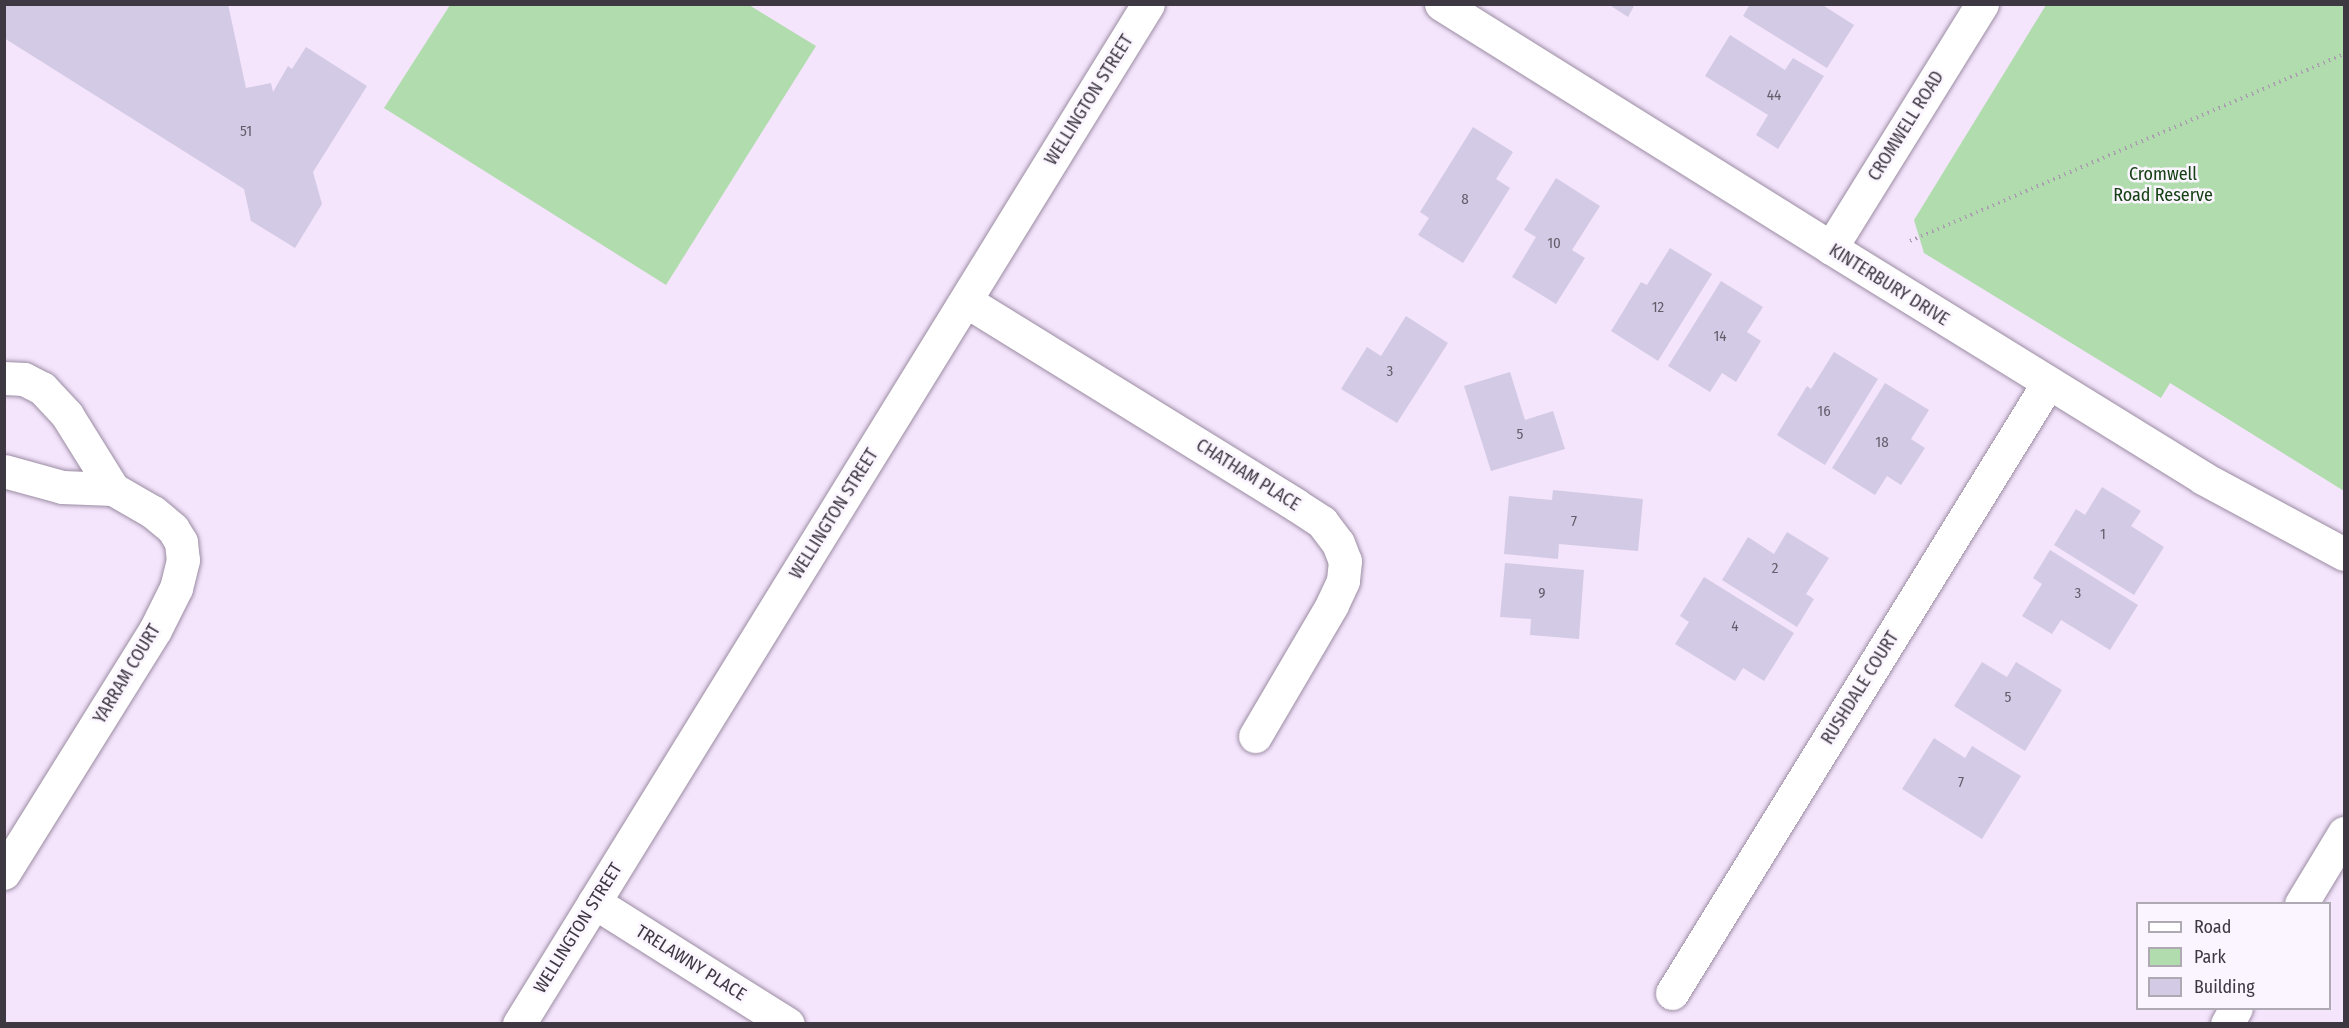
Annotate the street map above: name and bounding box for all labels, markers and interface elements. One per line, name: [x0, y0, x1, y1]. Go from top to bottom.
street label: WELLINGTON STREET: [1040, 31, 1138, 169]
street label: CROMWELL ROAD: [1864, 67, 1948, 185]
house number: 44: [1767, 87, 1781, 105]
house number: 51: [240, 123, 252, 141]
park label: Cromwell Road Reserve: [2113, 164, 2213, 207]
house number: 8: [1461, 191, 1469, 209]
house number: 10: [1547, 235, 1561, 253]
street label: KINTERBURY DRIVE: [1825, 239, 1953, 331]
house number: 12: [1652, 299, 1664, 317]
house number: 14: [1713, 328, 1727, 346]
house number: 3: [1387, 363, 1393, 381]
house number: 16: [1817, 403, 1831, 421]
house number: 5: [1517, 426, 1523, 444]
street label: CHATHAM PLACE: [1192, 434, 1304, 516]
house number: 18: [1875, 434, 1889, 452]
street label: WELLINGTON STREET: [785, 445, 883, 583]
house number: 7: [1571, 513, 1577, 531]
house number: 1: [2100, 526, 2106, 544]
house number: 2: [1772, 560, 1778, 578]
house number: 9: [1538, 585, 1546, 603]
house number: 3: [2075, 585, 2081, 603]
house number: 4: [1731, 618, 1739, 636]
street label: YARRAM COURT: [89, 620, 165, 728]
street label: RUSHDALE COURT: [1817, 628, 1903, 748]
house number: 5: [2005, 689, 2011, 707]
house number: 7: [1958, 774, 1964, 792]
street label: WELLINGTON STREET: [529, 859, 627, 997]
legend: [2136, 902, 2331, 1010]
text: Road: [2194, 916, 2231, 938]
street label: TRELAWNY PLACE: [632, 920, 750, 1006]
text: Park: [2194, 946, 2226, 968]
text: Building: [2194, 976, 2255, 998]

